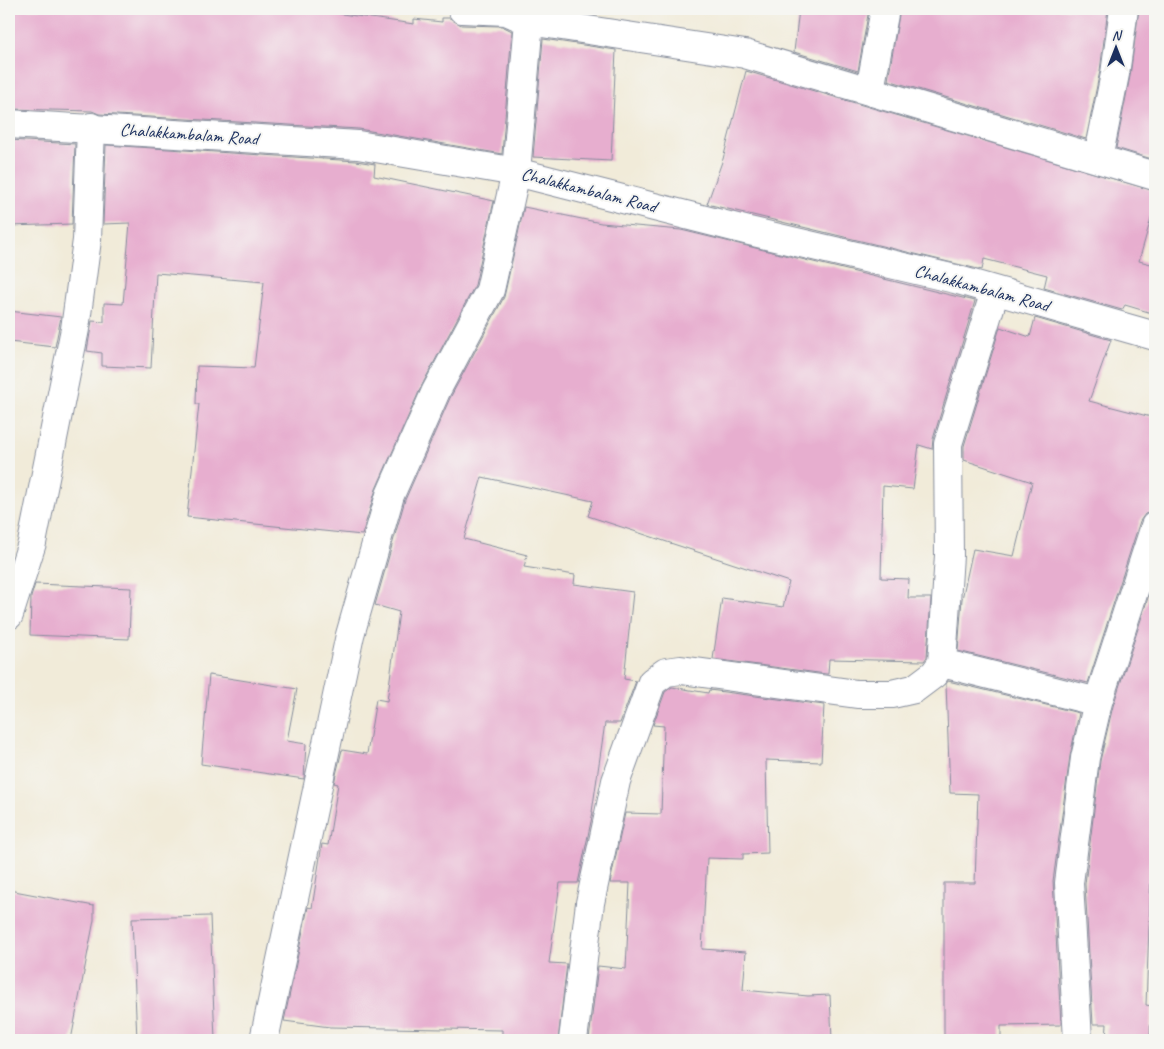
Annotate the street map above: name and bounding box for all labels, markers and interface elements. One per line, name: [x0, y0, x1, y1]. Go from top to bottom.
north arrow: [1092, 22, 1142, 72]
text: N: [1112, 27, 1123, 44]
street label: Chalakkambalam Road: [119, 118, 262, 150]
street label: Chalakkambalam Road: [519, 163, 662, 218]
street label: Chalakkambalam Road: [912, 259, 1055, 317]

